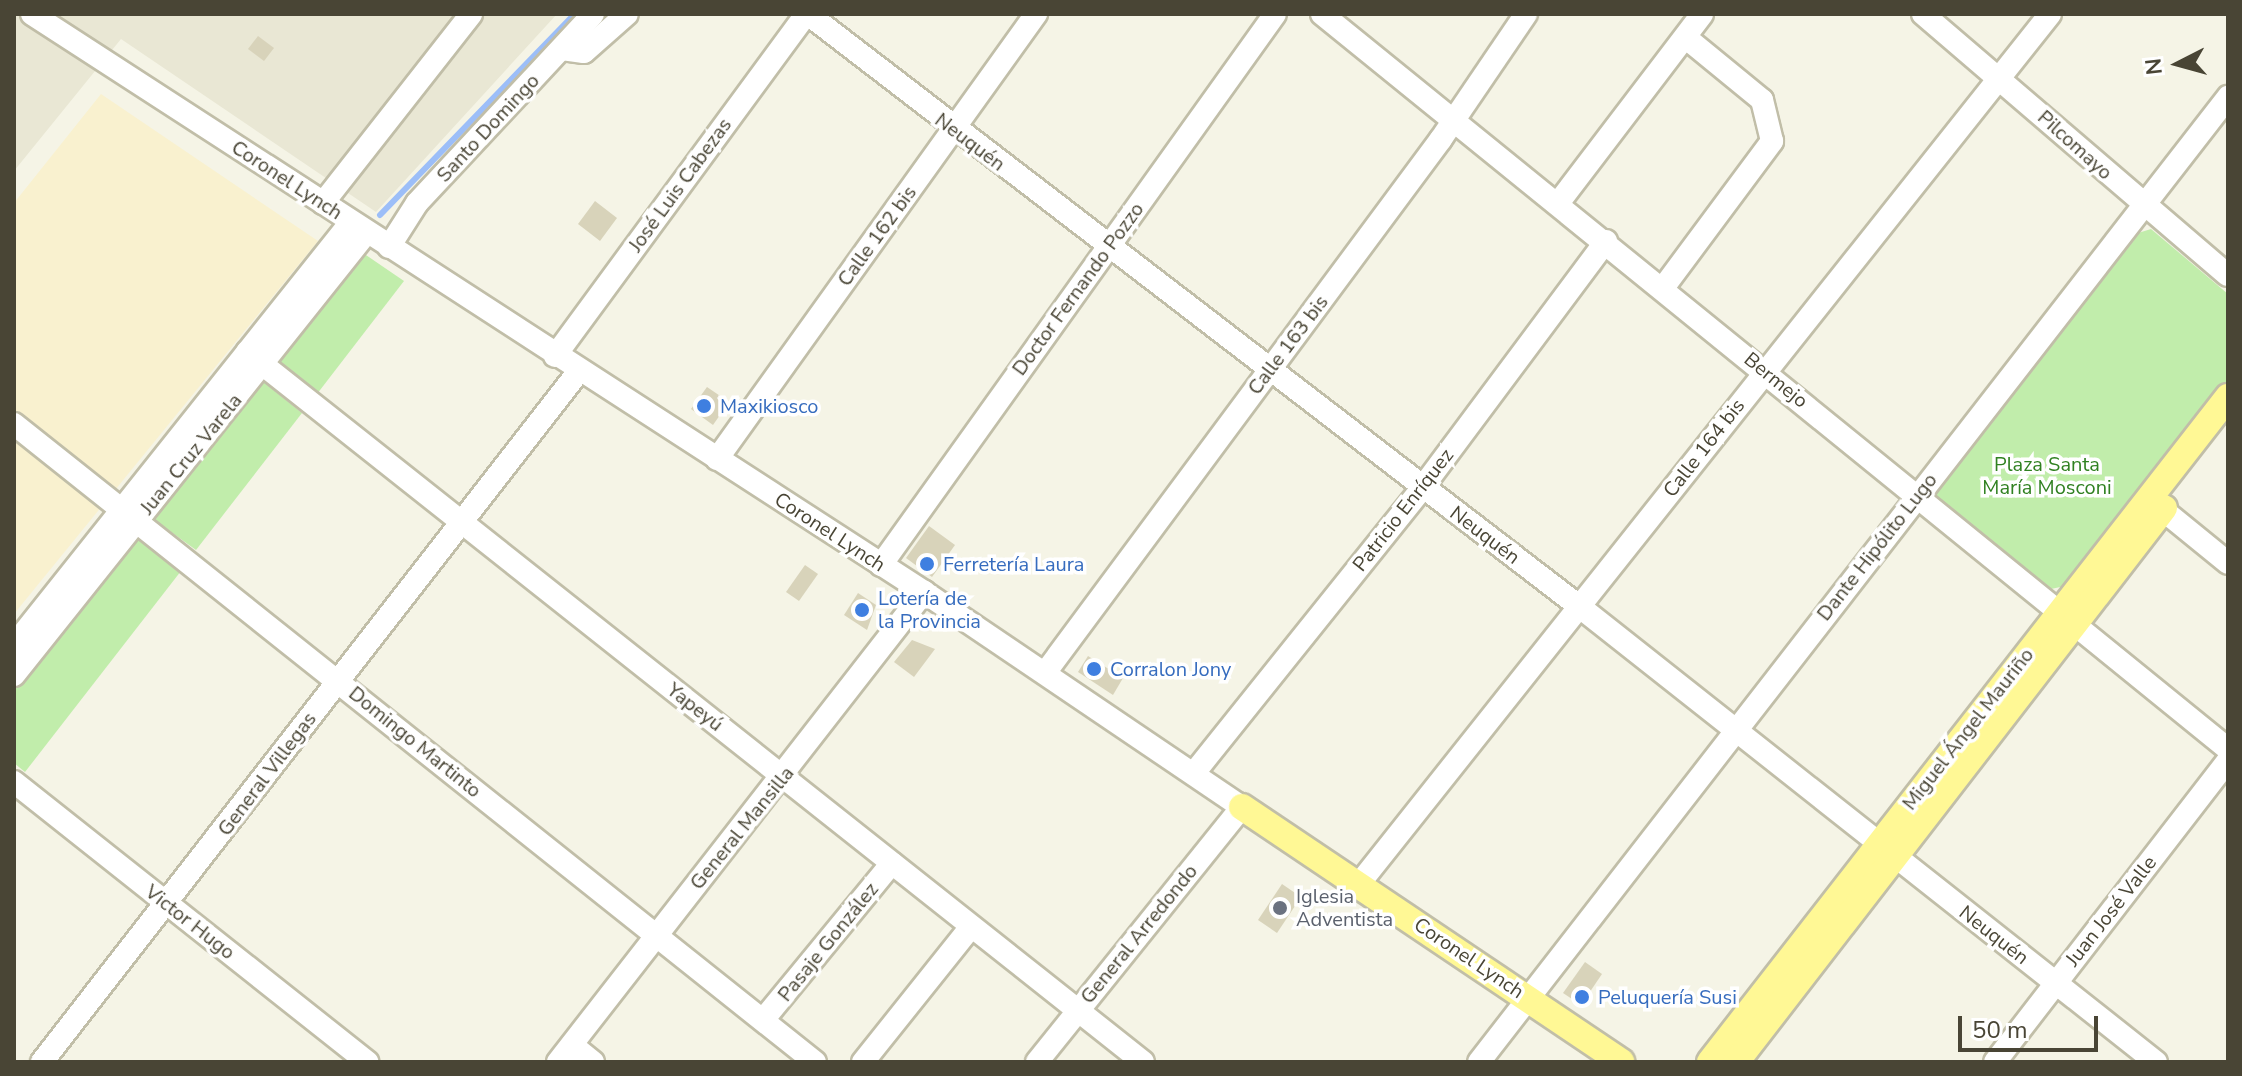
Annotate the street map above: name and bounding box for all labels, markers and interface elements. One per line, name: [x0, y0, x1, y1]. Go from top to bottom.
north arrow: [2138, 24, 2218, 104]
text: N: [2138, 57, 2170, 76]
street label: Santo Domingo: [432, 69, 544, 187]
street label: Pilcomayo: [2033, 105, 2117, 185]
street label: Neuquén: [930, 108, 1010, 176]
street label: José Luis Cabezas: [623, 113, 737, 257]
street label: Coronel Lynch: [227, 135, 347, 225]
street label: Calle 162 bis: [833, 181, 921, 291]
street label: Doctor Fernando Pozzo: [1007, 198, 1149, 380]
street label: Calle 163 bis: [1243, 291, 1333, 399]
street label: Bermejo: [1739, 347, 1813, 413]
street label: Juan Cruz Varela: [135, 389, 247, 519]
place label: Maxikiosco: [720, 394, 818, 418]
street label: Calle 164 bis: [1658, 394, 1750, 502]
marker: Maxikiosco: [695, 397, 713, 415]
street label: Patricio Enríquez: [1348, 444, 1458, 576]
park label: Plaza Santa María Mosconi: [1982, 452, 2112, 499]
street label: Dante Hipólito Lugo: [1812, 468, 1942, 626]
street label: Coronel Lynch: [770, 487, 890, 577]
street label: Neuquén: [1445, 501, 1525, 569]
place label: Ferretería Laura: [943, 552, 1084, 576]
marker: Ferretería Laura: [918, 555, 936, 573]
place label: Lotería de la Provincia: [878, 586, 981, 633]
marker: Lotería de la Provincia: [853, 601, 871, 619]
street label: Miguel Ángel Mauriño: [1897, 643, 2039, 815]
place label: Corralon Jony: [1110, 657, 1231, 681]
marker: Corralon Jony: [1085, 660, 1103, 678]
street label: Yapeyú: [662, 678, 728, 736]
street label: Domingo Martinto: [344, 681, 486, 803]
street label: General Villegas: [213, 707, 321, 841]
street label: General Mansilla: [685, 762, 799, 894]
street label: Juan José Valle: [2060, 851, 2162, 971]
street label: General Arredondo: [1075, 860, 1203, 1008]
street label: Pasaje González: [773, 878, 883, 1006]
street label: Victor Hugo: [140, 880, 240, 964]
place label: Iglesia Adventista: [1296, 884, 1393, 931]
marker: Iglesia Adventista: [1271, 899, 1289, 917]
street label: Neuquén: [1954, 900, 2034, 970]
street label: Coronel Lynch: [1409, 912, 1529, 1004]
place label: Peluquería Susi: [1598, 985, 1737, 1009]
marker: Peluquería Susi: [1573, 988, 1591, 1006]
scale bar: [1962, 1000, 2102, 1050]
text: 50 m: [1972, 1014, 2028, 1046]

